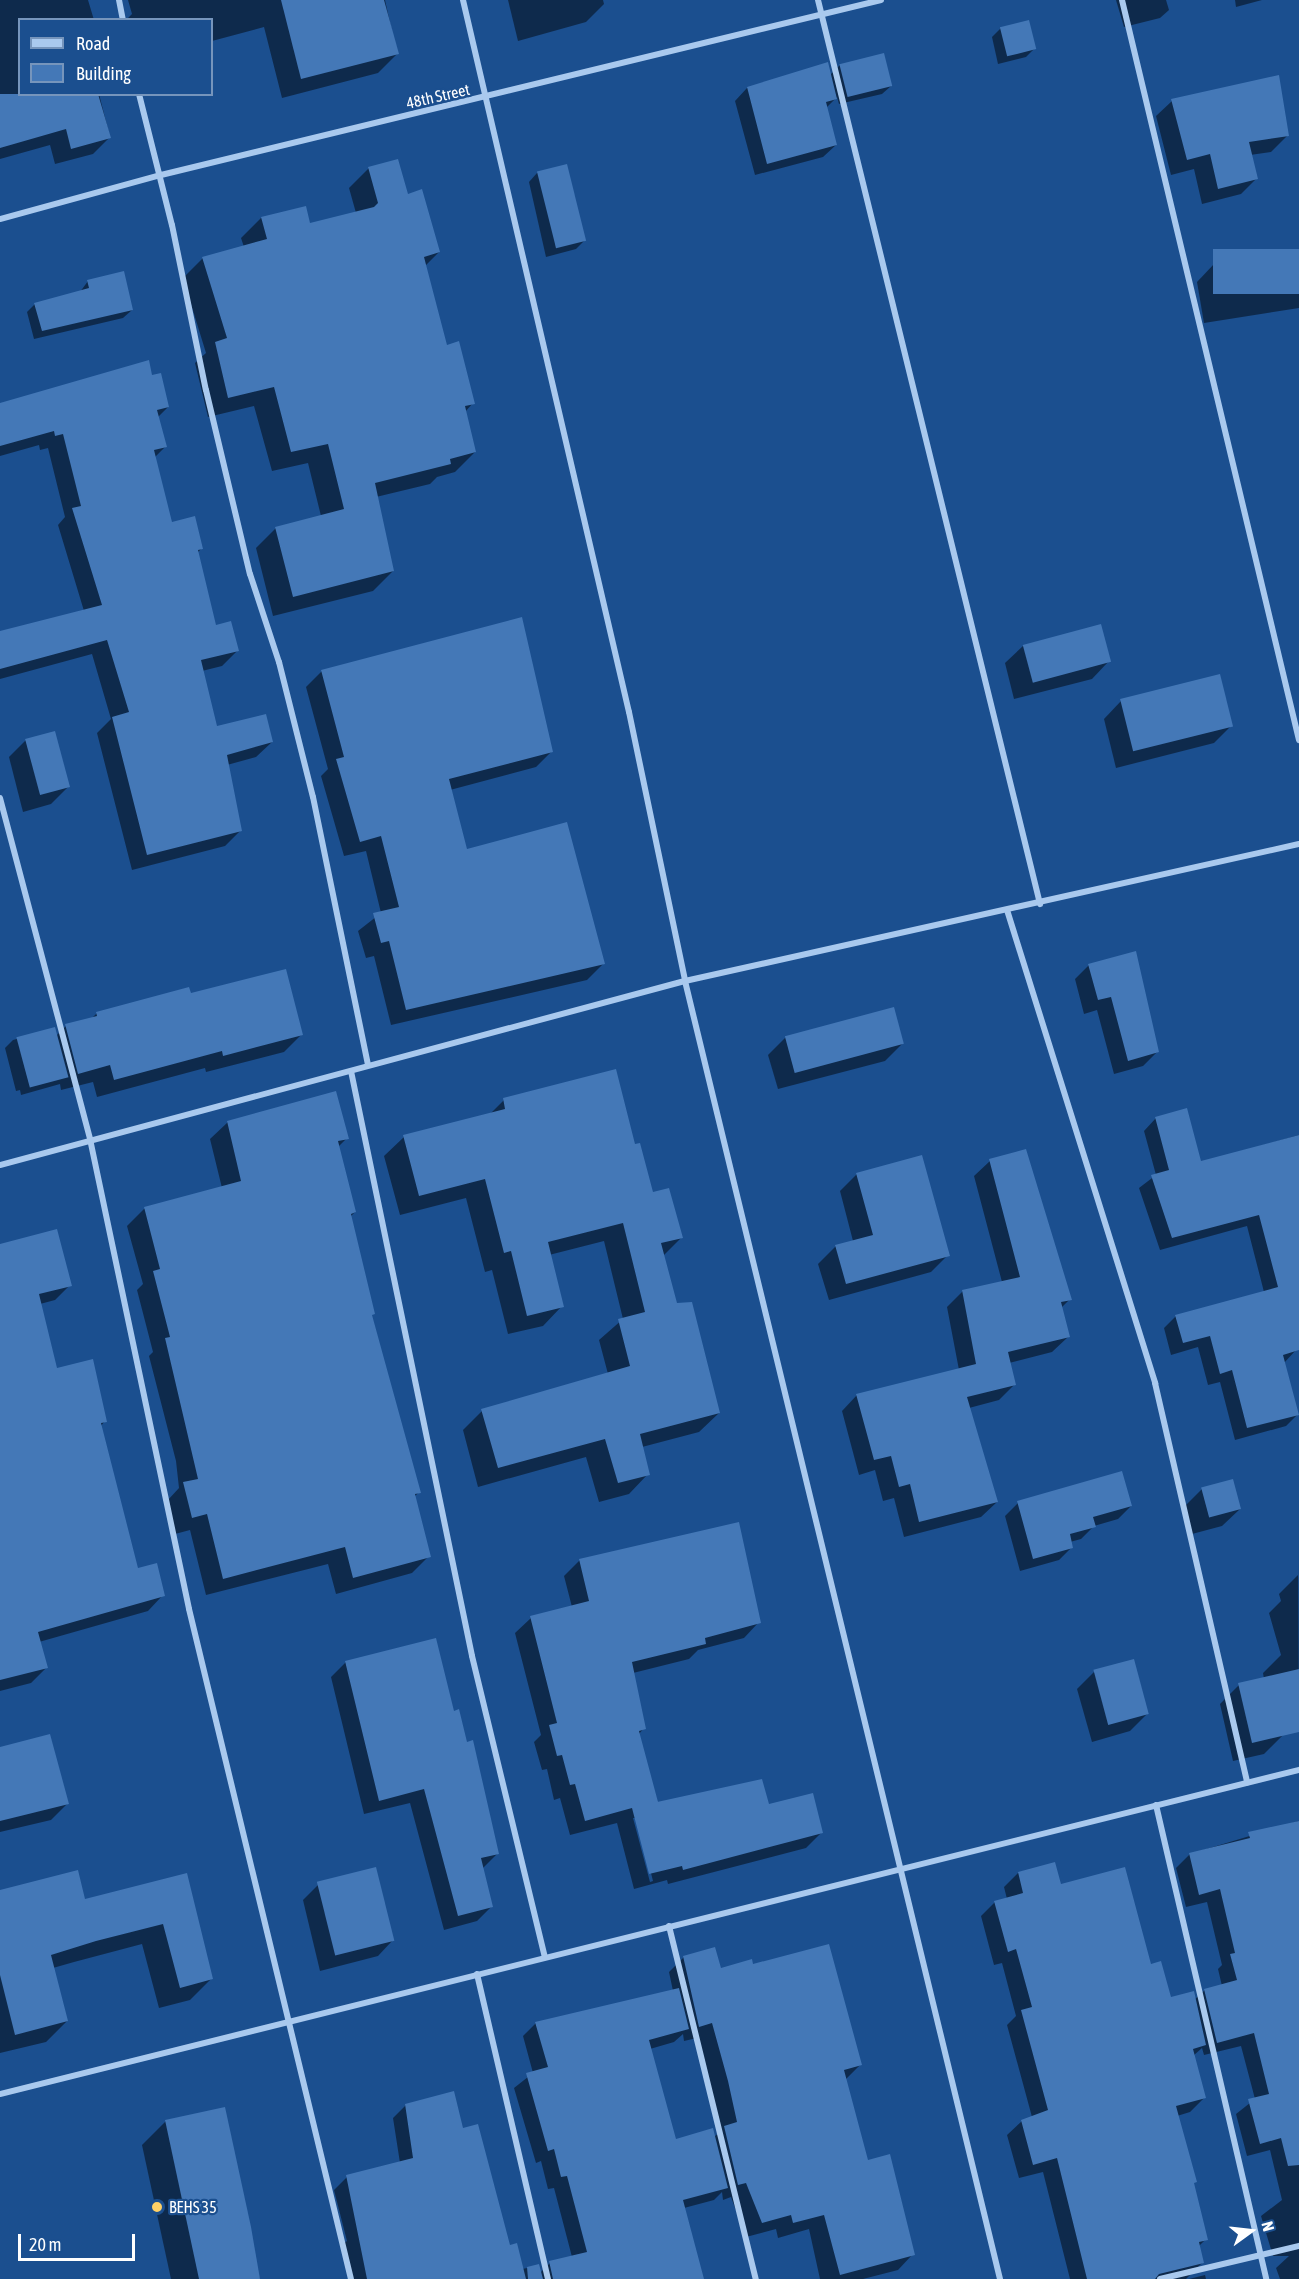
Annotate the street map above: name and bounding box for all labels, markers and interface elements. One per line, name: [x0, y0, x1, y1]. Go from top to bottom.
legend: [18, 18, 213, 96]
text: Road: [76, 33, 110, 54]
text: Building: [76, 63, 131, 84]
street label: 48th Street: [404, 79, 472, 113]
place label: BEHS 35: [169, 2197, 217, 2217]
marker: BEHS 35: [150, 2200, 164, 2214]
north arrow: [1221, 2201, 1281, 2261]
text: N: [1258, 2219, 1278, 2233]
scale bar: [21, 2222, 138, 2260]
text: 20 m: [29, 2234, 61, 2255]

